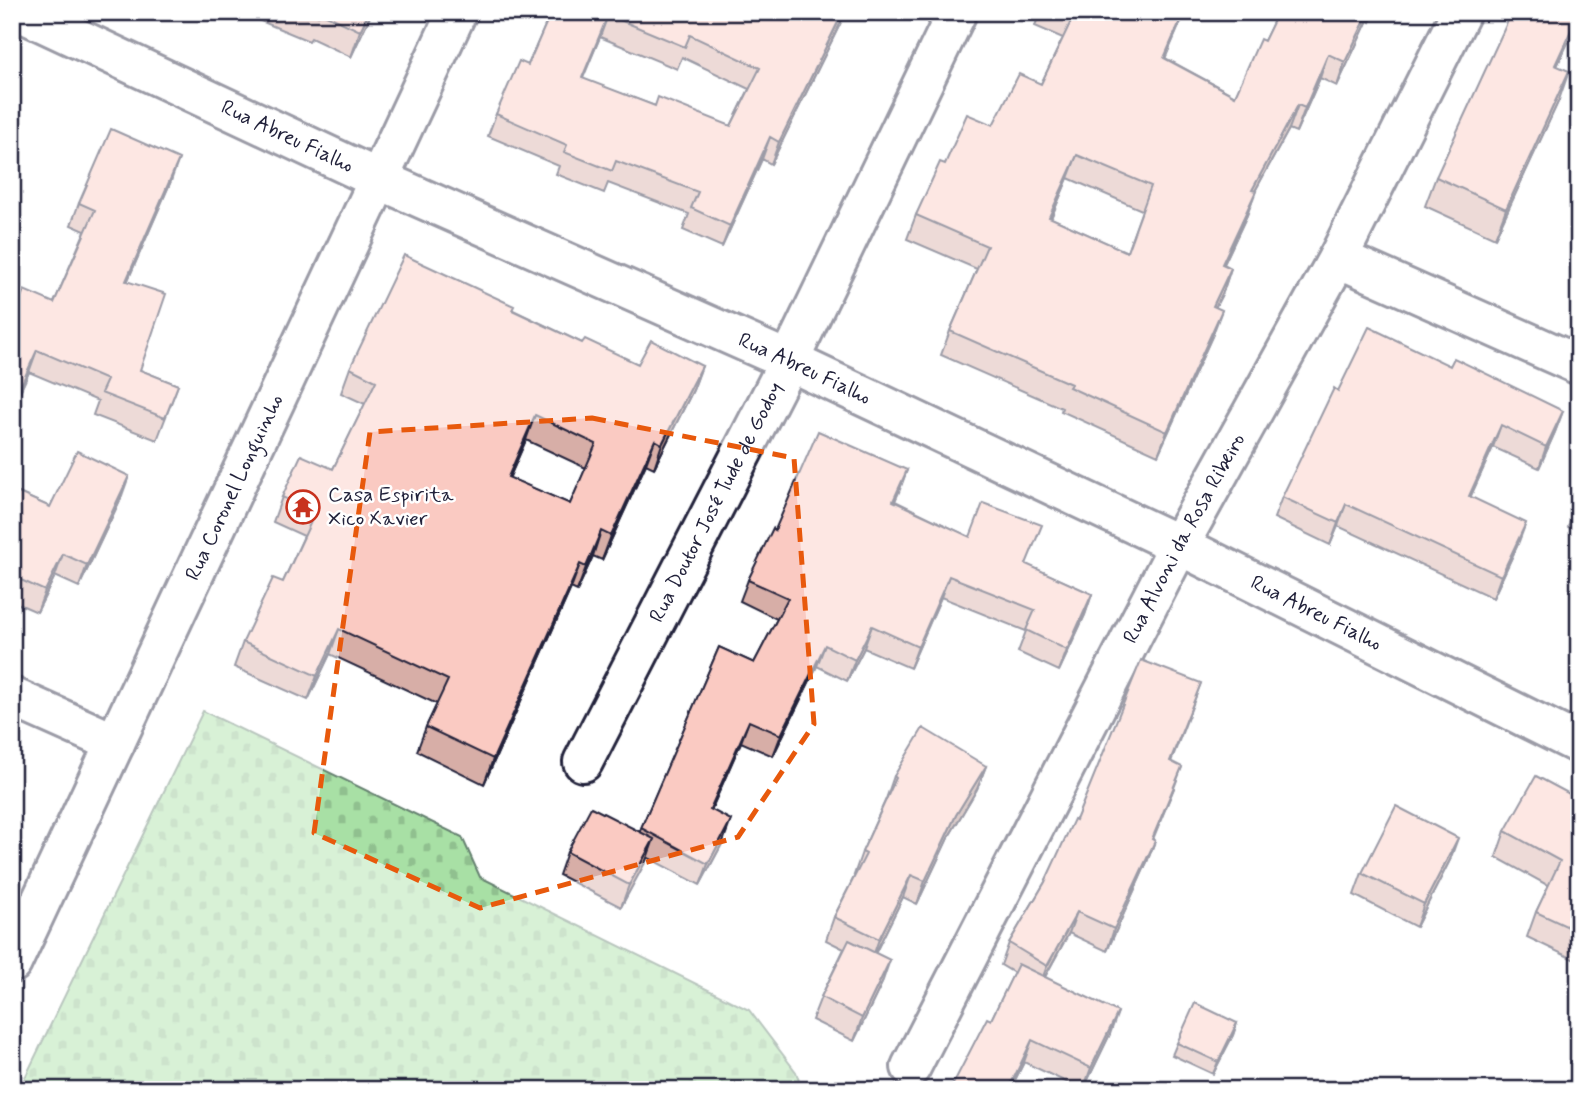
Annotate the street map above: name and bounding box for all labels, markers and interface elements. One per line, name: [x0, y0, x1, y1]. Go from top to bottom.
street label: Rua Abreu Fialho: [216, 94, 358, 180]
street label: Rua Abreu Fialho: [734, 326, 876, 412]
street label: Rua Doutor José Tude de Godoy: [643, 377, 790, 627]
street label: Rua Coronel Longuinho: [179, 390, 290, 585]
street label: Rua Alvoni da Rosa Ribeiro: [1117, 428, 1252, 648]
place label: Casa Espirita Xico Xavier: [328, 481, 454, 533]
temple icon: Casa Espirita Xico Xavier: [284, 488, 322, 526]
street label: Rua Abreu Fialho: [1246, 569, 1387, 658]

